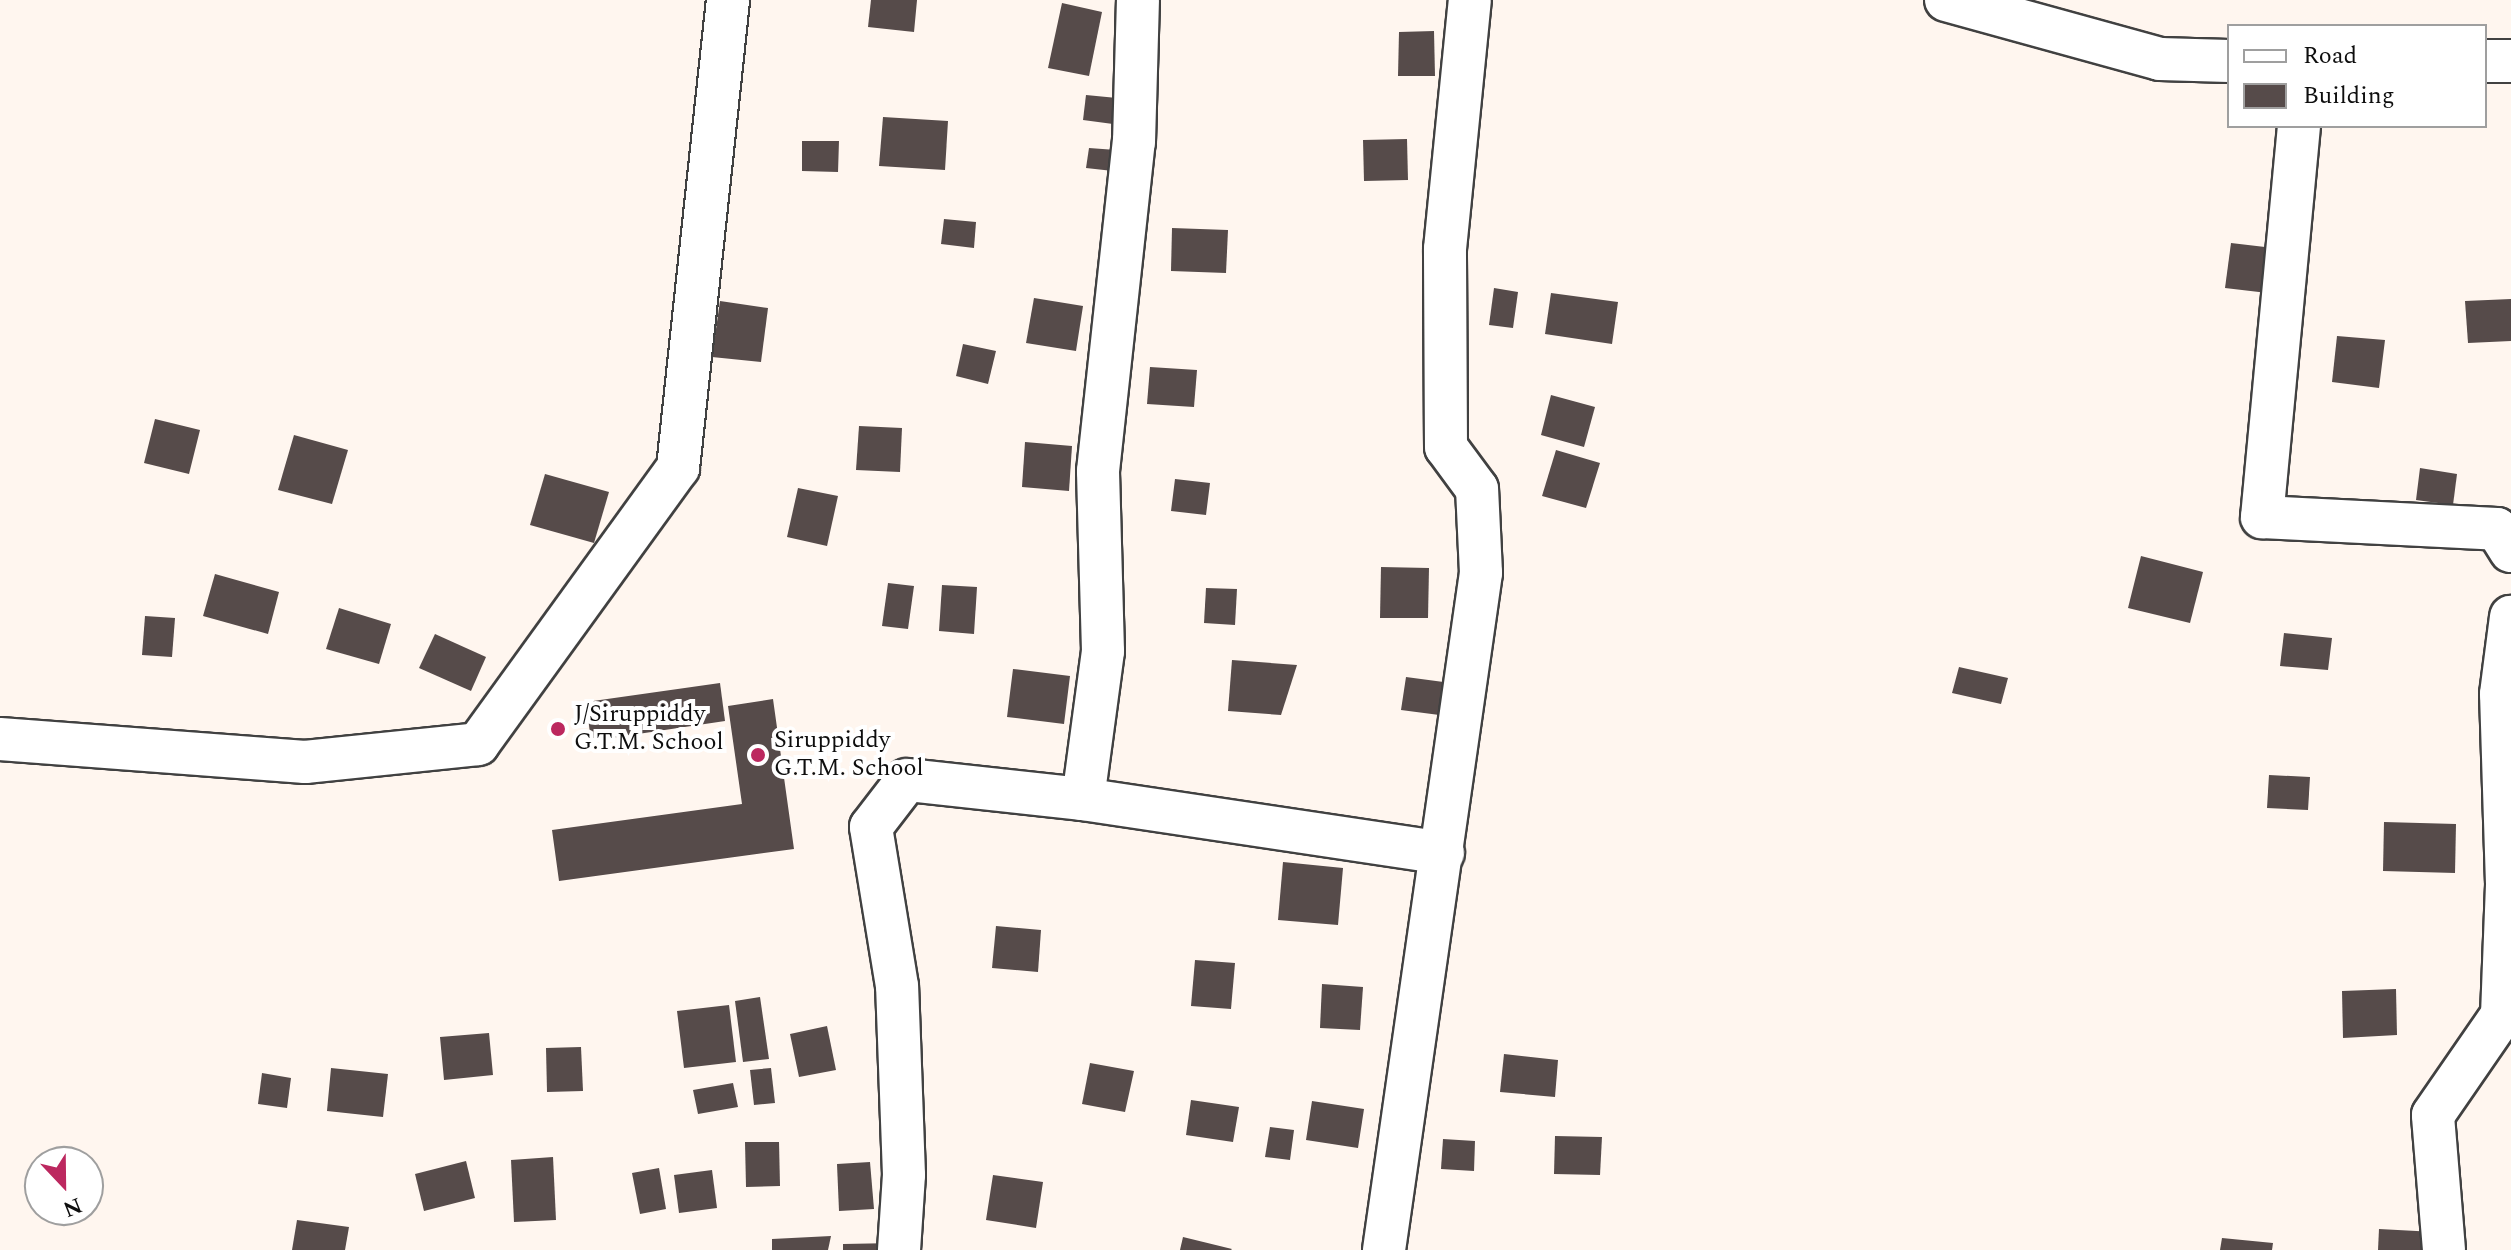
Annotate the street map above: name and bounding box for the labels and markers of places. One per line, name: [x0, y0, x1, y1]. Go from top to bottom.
place label: J/Siruppiddy G.T.M. School: [574, 701, 724, 757]
marker: J/Siruppiddy G.T.M. School: [549, 720, 567, 738]
place label: Siruppiddy G.T.M. School: [774, 727, 924, 783]
marker: Siruppiddy G.T.M. School: [749, 746, 767, 764]

